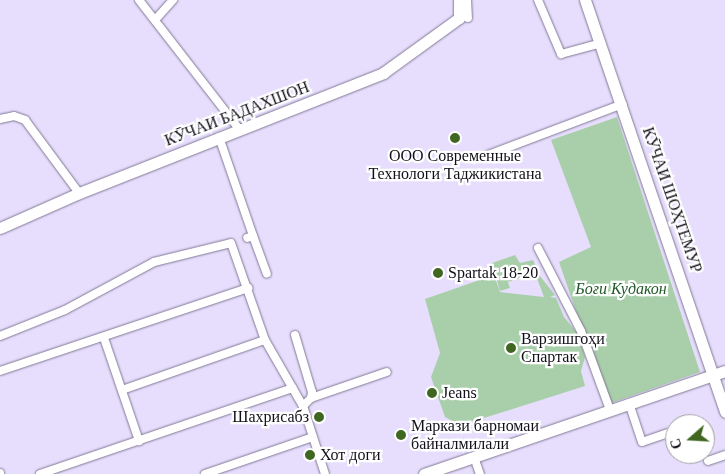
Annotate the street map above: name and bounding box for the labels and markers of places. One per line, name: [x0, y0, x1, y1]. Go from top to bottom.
marker: ООО Современные Технологи Таджикистана: [449, 132, 461, 144]
place label: ООО Современные Технологи Таджикистана: [357, 146, 553, 184]
place label: Spartak 18-20: [448, 263, 550, 283]
marker: Spartak 18-20: [432, 267, 444, 279]
place label: Варзишгоҳи Спартак: [521, 329, 616, 367]
marker: Варзишгоҳи Спартак: [505, 342, 517, 354]
place label: Jeans: [442, 383, 485, 403]
marker: Jeans: [426, 387, 438, 399]
place label: Шахрисабз: [222, 407, 309, 427]
marker: Шахрисабз: [313, 411, 325, 423]
place label: Маркази барномаи байналмилали: [411, 416, 561, 454]
marker: Маркази барномаи байналмилали: [395, 429, 407, 441]
place label: Хот доги: [320, 445, 387, 465]
marker: Хот доги: [304, 449, 316, 461]

